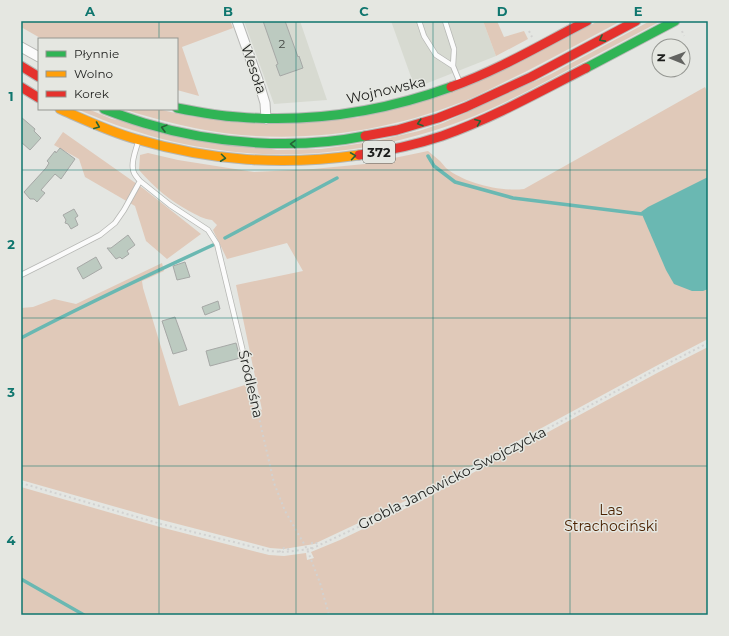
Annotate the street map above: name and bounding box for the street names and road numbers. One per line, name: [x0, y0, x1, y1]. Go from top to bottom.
street label: Wesoła: [237, 42, 271, 96]
street label: Wojnowska: [345, 72, 427, 108]
road number: 372: [363, 141, 395, 163]
street label: Śródleśna: [234, 348, 268, 420]
street label: Grobla Janowicko-Swojczycka: [355, 423, 549, 533]

